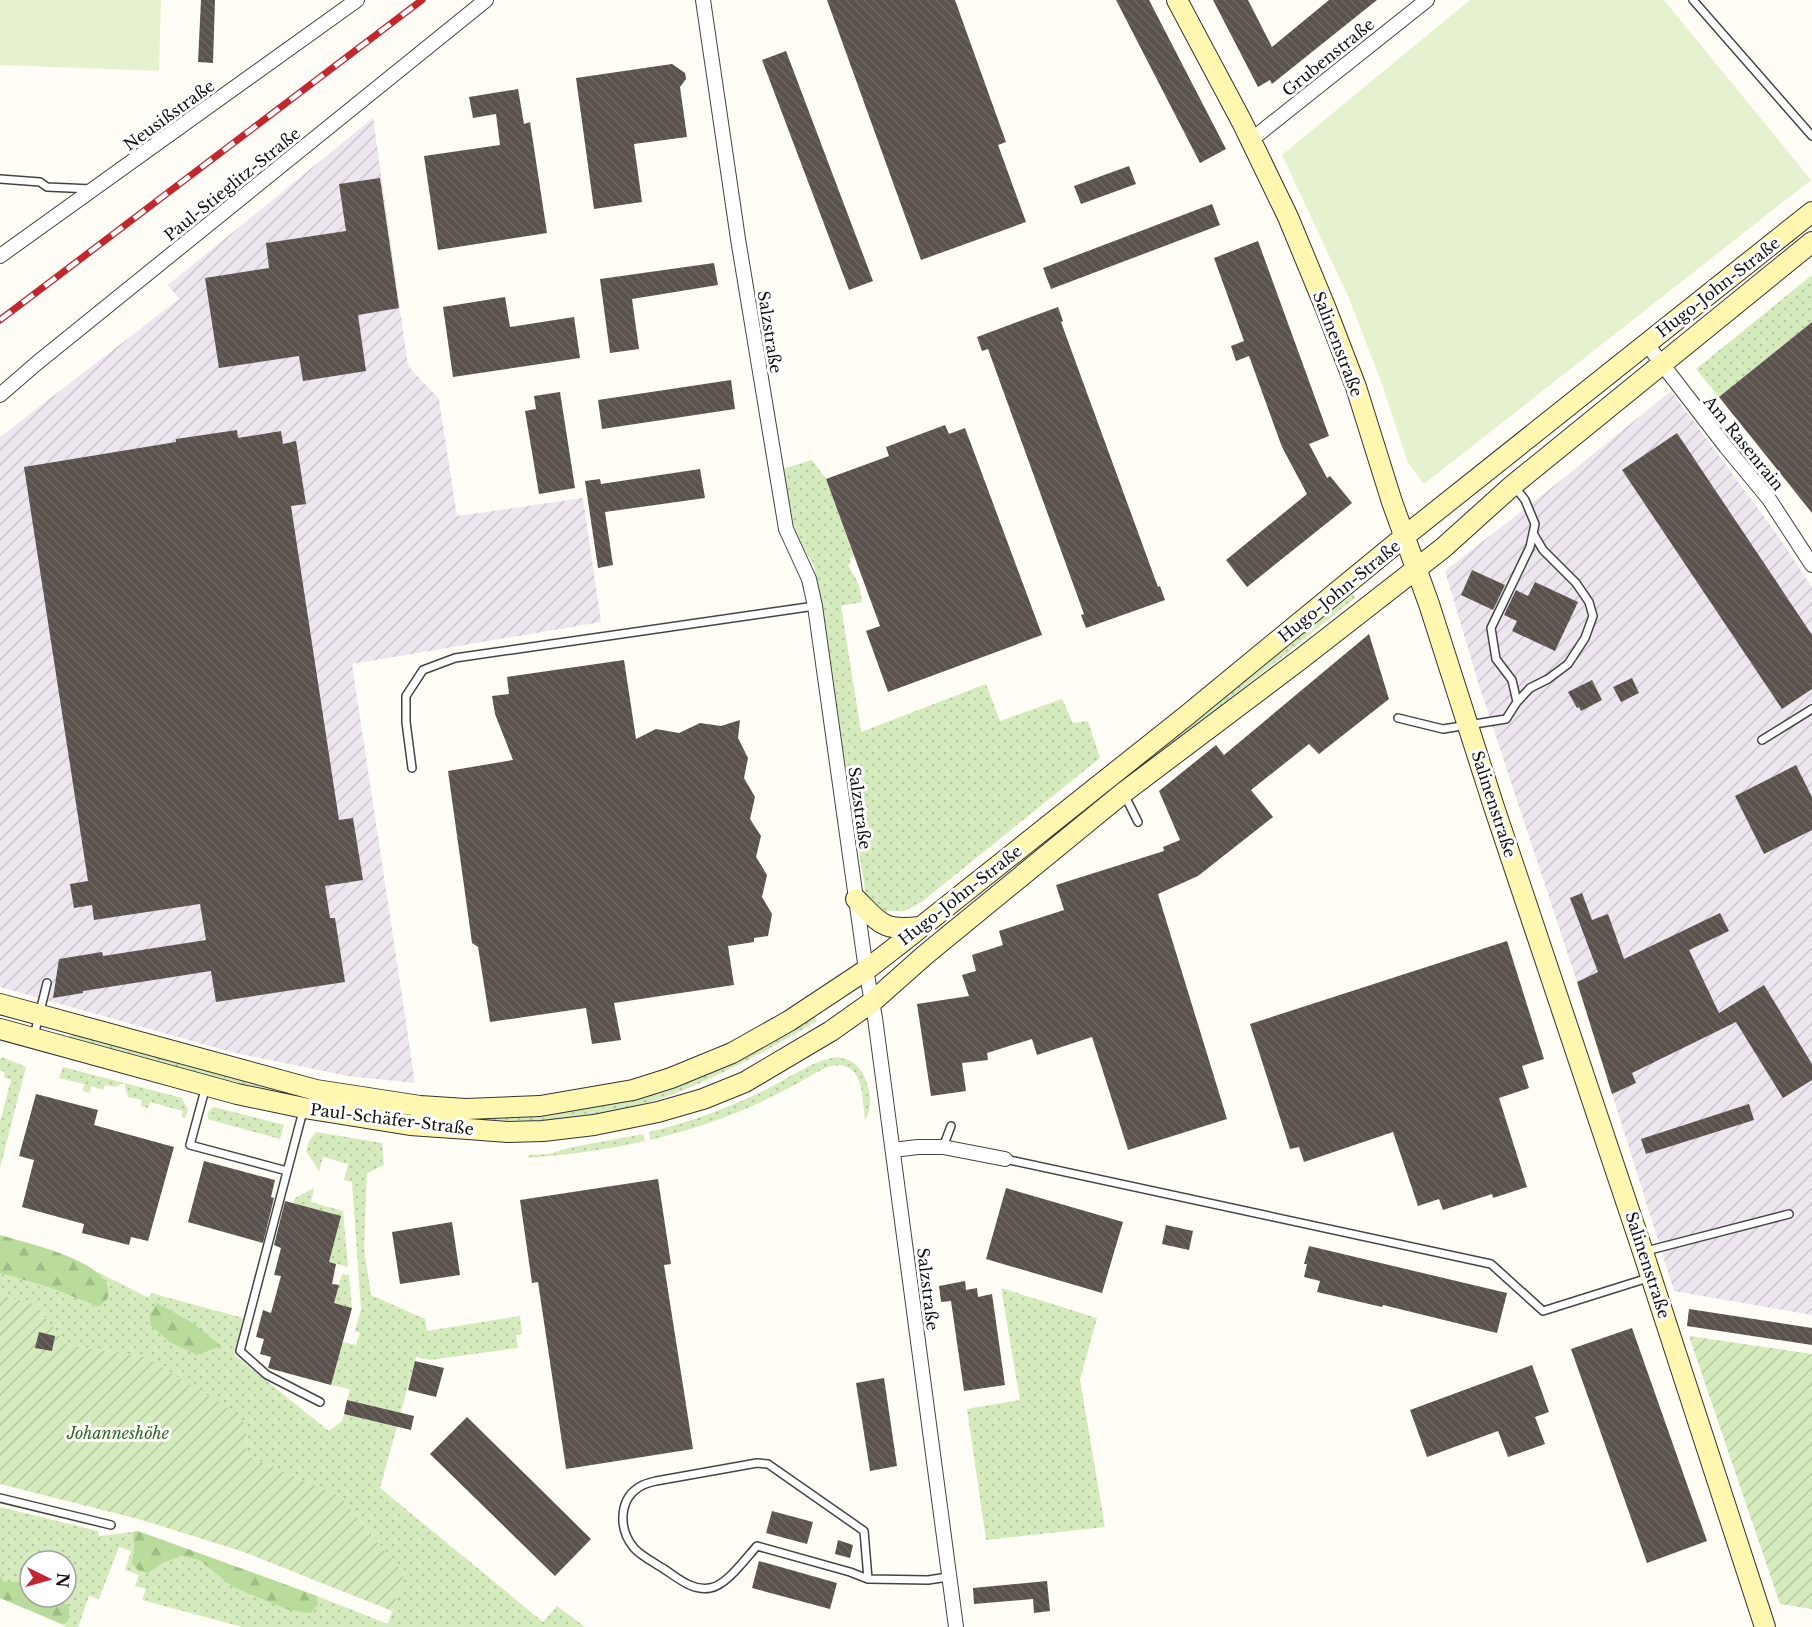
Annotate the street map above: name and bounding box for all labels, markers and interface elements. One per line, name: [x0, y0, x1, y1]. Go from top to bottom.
street label: Grubenstraße: [1278, 14, 1378, 100]
street label: Neusißstraße: [120, 75, 218, 155]
street label: Paul-Stieglitz-Straße: [160, 123, 304, 245]
street label: Hugo-John-Straße: [1652, 233, 1784, 341]
street label: Salzstraße: [754, 289, 786, 375]
street label: Salinenstraße: [1309, 289, 1367, 399]
street label: Am Rasenrain: [1699, 391, 1788, 494]
street label: Hugo-John-Straße: [1274, 536, 1404, 646]
street label: Salinenstraße: [1467, 748, 1521, 860]
street label: Salzstraße: [844, 765, 876, 851]
street label: Hugo-John-Straße: [894, 841, 1026, 949]
street label: Paul-Schäfer-Straße: [309, 1099, 475, 1139]
street label: Salinenstraße: [1621, 1209, 1675, 1321]
street label: Salzstraße: [913, 1246, 943, 1332]
park label: Johanneshöhe: [66, 1423, 170, 1443]
north arrow: [18, 1549, 78, 1609]
text: N: [52, 1572, 74, 1589]

